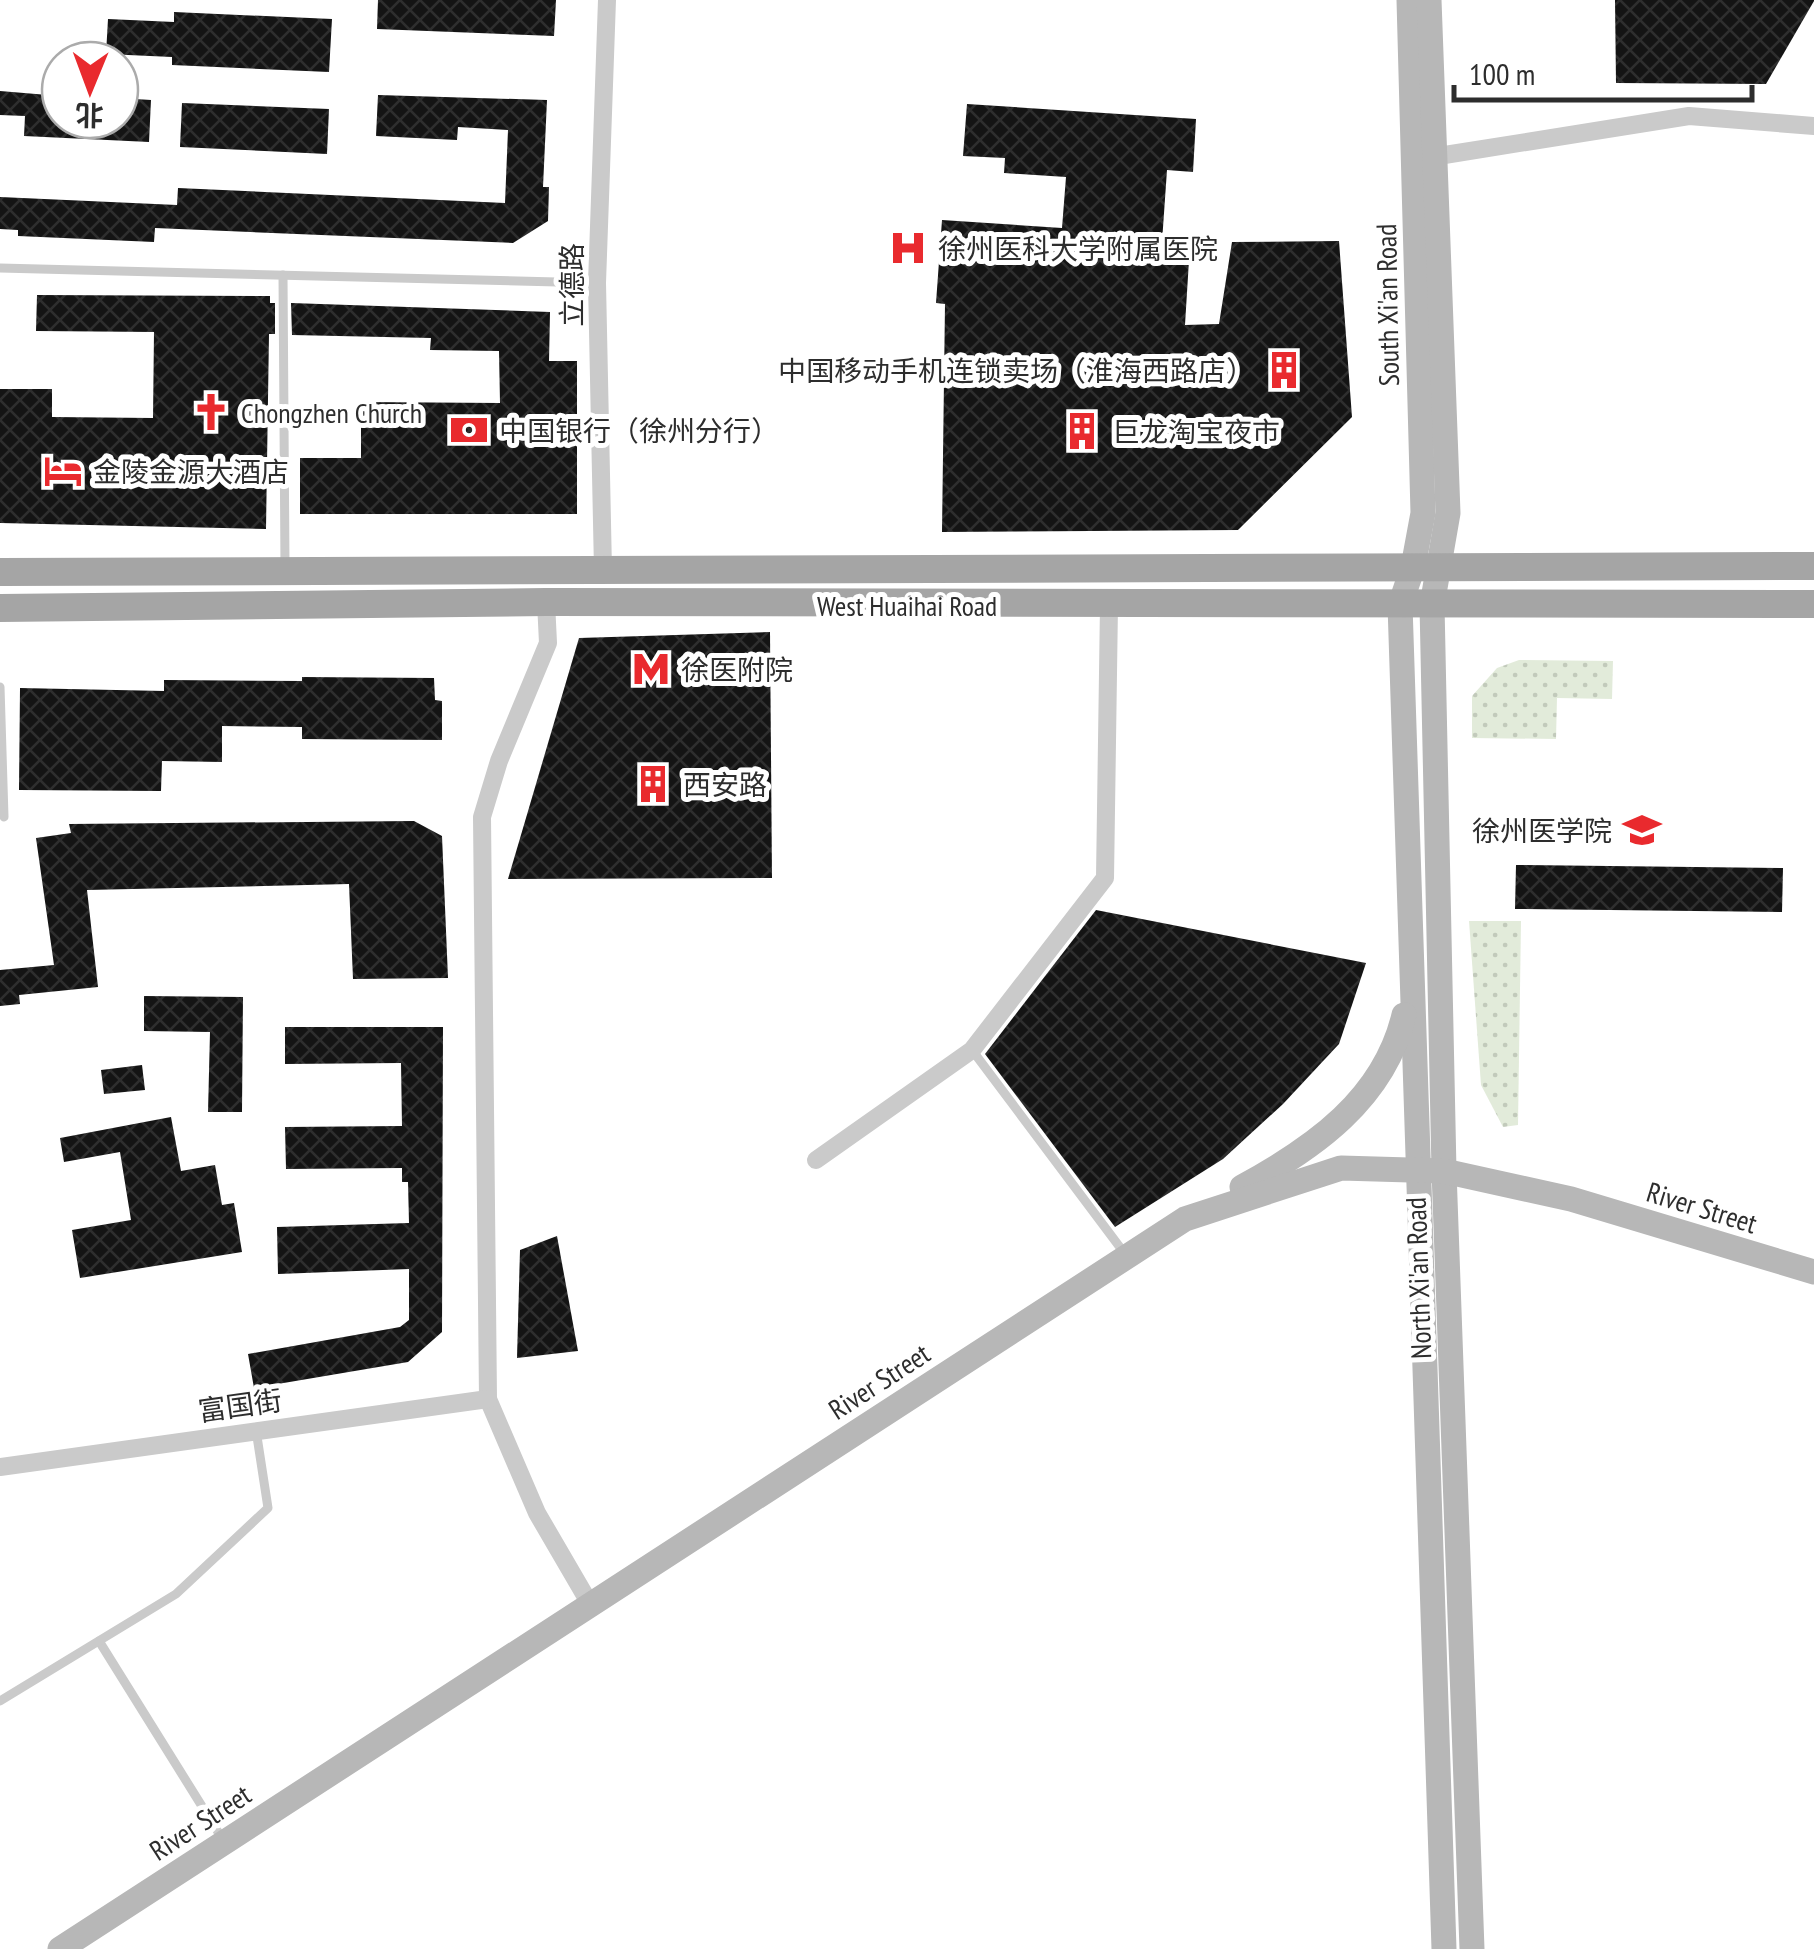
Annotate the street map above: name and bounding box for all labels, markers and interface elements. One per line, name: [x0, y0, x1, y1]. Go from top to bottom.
north arrow: [40, 40, 140, 140]
scale bar: [1454, 40, 1752, 102]
text: 100 m: [1469, 54, 1535, 93]
text: 北: [75, 97, 104, 134]
street label: South Xi'an Road: [1367, 223, 1407, 387]
hospital icon: 徐州医科大学附属医院: [887, 227, 929, 269]
place label: 徐州医科大学附属医院: [938, 230, 1218, 267]
street label: 立德路: [553, 243, 590, 327]
building icon: 中国移动手机连锁卖场（淮海西路店）: [1263, 349, 1305, 391]
place label: 中国移动手机连锁卖场（淮海西路店）: [778, 352, 1254, 389]
church icon: Chongzhen Church: [190, 391, 232, 433]
place label: Chongzhen Church: [241, 394, 422, 431]
bank icon: 中国银行（徐州分行）: [448, 409, 490, 451]
building icon: 巨龙淘宝夜市: [1061, 410, 1103, 452]
place label: 中国银行（徐州分行）: [499, 412, 779, 449]
place label: 巨龙淘宝夜市: [1112, 413, 1280, 450]
hotel icon: 金陵金源大酒店: [42, 450, 84, 492]
place label: 金陵金源大酒店: [93, 453, 289, 490]
street label: West Huaihai Road: [817, 587, 997, 624]
metro station icon: 徐医附院: [630, 648, 672, 690]
place label: 徐医附院: [681, 651, 793, 688]
building icon: 西安路: [632, 763, 674, 805]
place label: 西安路: [683, 766, 767, 803]
school or university icon: 徐州医学院: [1621, 809, 1663, 851]
place label: 徐州医学院: [1472, 812, 1612, 849]
street label: River Street: [1642, 1173, 1762, 1241]
street label: North Xi'an Road: [1397, 1197, 1439, 1359]
street label: River Street: [821, 1334, 937, 1427]
street label: 富国街: [196, 1381, 284, 1429]
street label: River Street: [142, 1775, 258, 1868]

